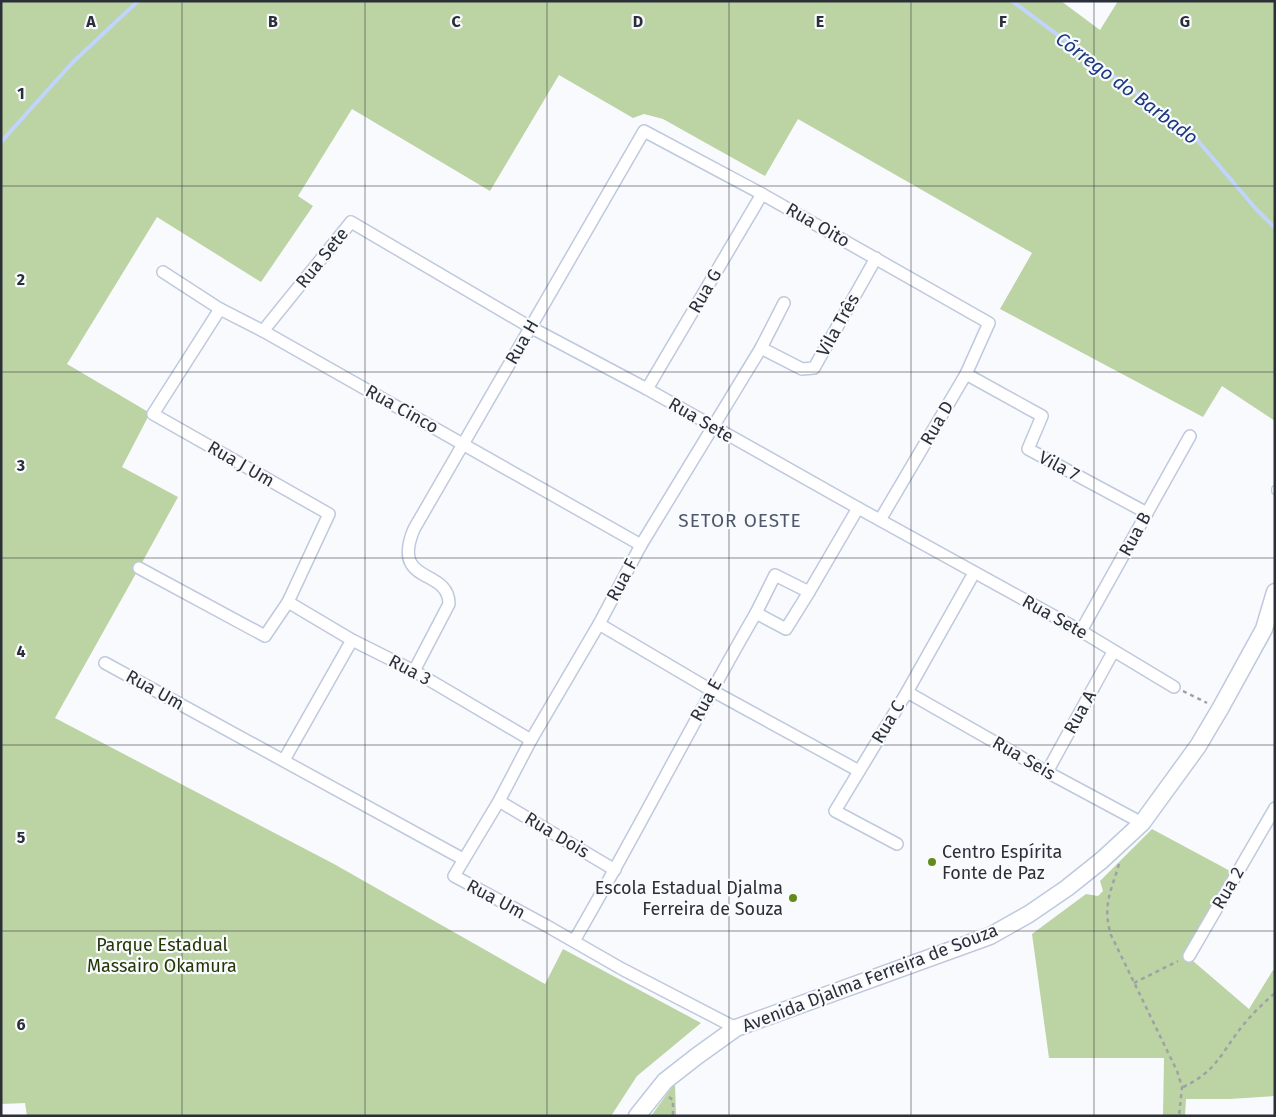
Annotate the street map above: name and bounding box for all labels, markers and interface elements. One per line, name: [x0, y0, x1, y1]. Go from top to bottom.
text: A: [85, 12, 96, 31]
text: B: [268, 12, 278, 31]
text: C: [451, 12, 461, 31]
text: D: [633, 12, 643, 31]
text: E: [816, 12, 824, 31]
text: F: [999, 12, 1007, 31]
text: G: [1180, 12, 1190, 31]
water label: Córrego do Barbado: [1051, 27, 1203, 149]
text: 1: [17, 84, 25, 103]
street label: Rua Oito: [782, 198, 854, 252]
street label: Rua Sete: [291, 223, 353, 293]
street label: Rua G: [684, 265, 726, 317]
text: 2: [17, 270, 25, 289]
street label: Vila Três: [812, 290, 864, 360]
street label: Rua H: [500, 316, 544, 368]
street label: Rua Cinco: [362, 380, 442, 438]
street label: Rua Sete: [664, 393, 738, 447]
street label: Rua D: [916, 397, 958, 449]
street label: Rua J Um: [204, 436, 278, 492]
street label: Vila 7: [1035, 446, 1083, 486]
text: 3: [16, 456, 25, 475]
street label: Rua B: [1114, 508, 1156, 560]
district label: SETOR OESTE: [678, 509, 802, 532]
street label: Rua F: [602, 555, 642, 605]
street label: Rua Sete: [1018, 590, 1092, 644]
text: 4: [16, 642, 26, 661]
street label: Rua 3: [385, 650, 435, 690]
street label: Rua Um: [122, 665, 188, 715]
street label: Rua E: [685, 675, 727, 725]
street label: Rua A: [1059, 686, 1101, 738]
street label: Rua C: [867, 697, 909, 747]
street label: Rua Seis: [989, 731, 1059, 785]
street label: Rua Dois: [521, 807, 593, 863]
text: 5: [17, 828, 26, 847]
place label: Centro Espírita Fonte de Paz: [942, 841, 1062, 884]
marker: Centro Espírita Fonte de Paz: [926, 856, 938, 868]
street label: Rua 2: [1207, 863, 1249, 913]
street label: Rua Um: [463, 874, 529, 924]
place label: Escola Estadual Djalma Ferreira de Souza: [595, 877, 783, 920]
marker: Escola Estadual Djalma Ferreira de Souza: [787, 892, 799, 904]
street label: Avenida Djalma Ferreira de Souza: [739, 919, 1001, 1037]
park label: Parque Estadual Massairo Okamura: [87, 934, 237, 977]
text: 6: [16, 1015, 26, 1034]

